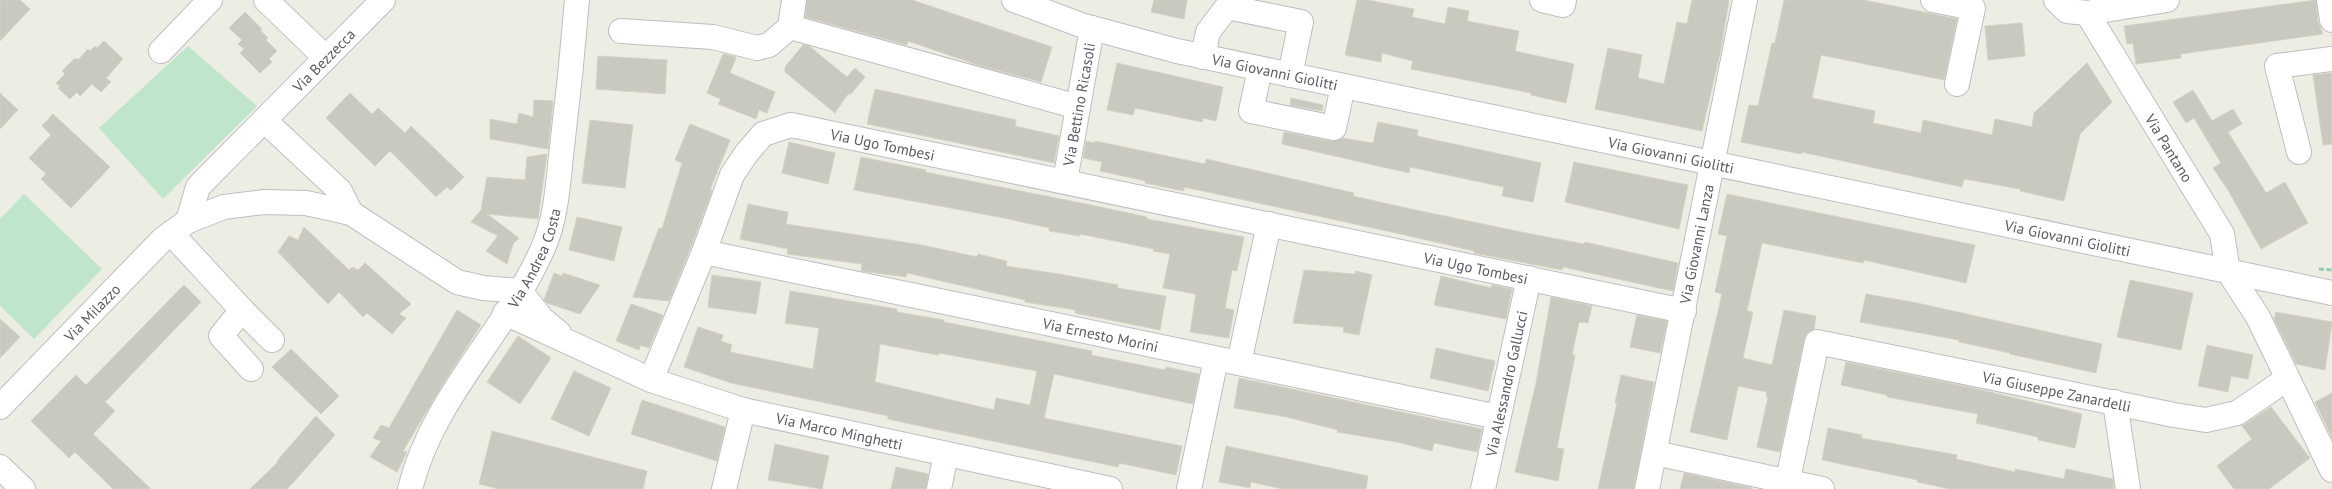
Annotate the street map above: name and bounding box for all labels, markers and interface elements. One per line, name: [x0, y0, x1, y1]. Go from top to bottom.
street label: Via Bezzecca: [287, 24, 359, 96]
street label: Via Bettino Ricasoli: [1058, 41, 1099, 168]
street label: Via Giovanni Giolitti: [1209, 49, 1340, 94]
street label: Via Pantano: [2141, 109, 2197, 185]
street label: Via Ugo Tombesi: [828, 124, 937, 164]
street label: Via Giovanni Giolitti: [1606, 132, 1736, 177]
street label: Via Giovanni Lanza: [1675, 182, 1717, 306]
street label: Via Andrea Costa: [503, 207, 564, 312]
street label: Via Giovanni Giolitti: [2002, 215, 2132, 260]
street label: Via Ugo Tombesi: [1421, 247, 1530, 288]
street label: Via Milazzo: [59, 279, 124, 346]
street label: Via Alessandro Gallucci: [1481, 309, 1531, 459]
street label: Via Ernesto Morini: [1040, 313, 1160, 356]
street label: Via Giuseppe Zanardelli: [1980, 366, 2133, 416]
street label: Via Marco Minghetti: [773, 408, 905, 454]

